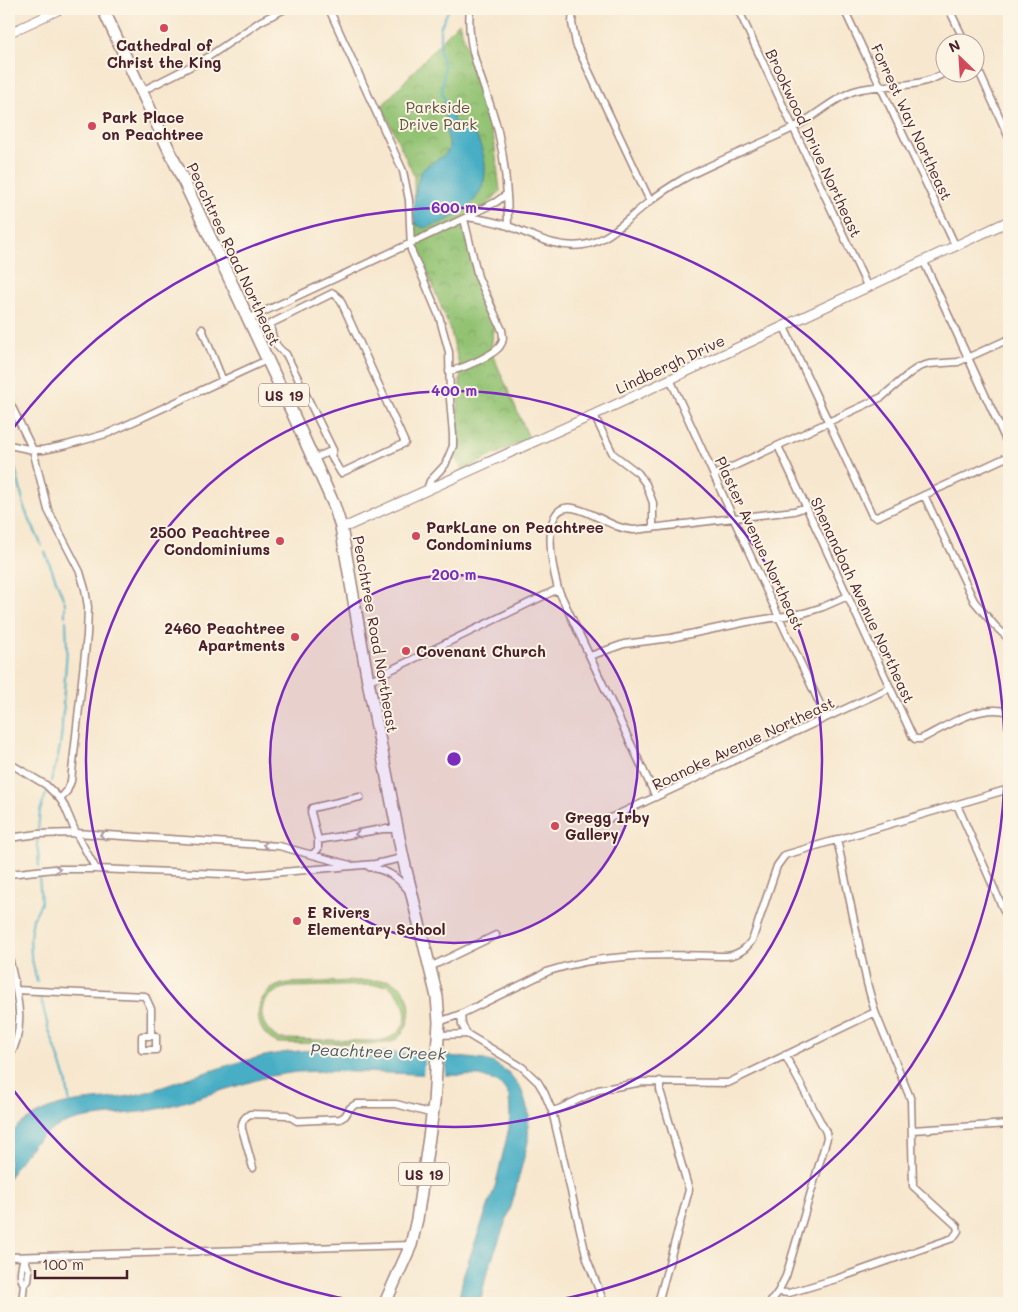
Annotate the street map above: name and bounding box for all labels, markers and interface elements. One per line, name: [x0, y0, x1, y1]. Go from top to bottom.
marker: Cathedral of Christ the King: [158, 22, 170, 34]
north arrow: [936, 32, 986, 82]
place label: Cathedral of Christ the King: [107, 35, 221, 72]
street label: Forrest Way Northeast: [868, 41, 956, 203]
street label: Brookwood Drive Northeast: [761, 45, 867, 241]
park label: Parkside Drive Park: [399, 97, 477, 134]
place label: Park Place on Peachtree: [102, 107, 204, 144]
marker: Park Place on Peachtree: [86, 120, 98, 132]
street label: Peachtree Road Northeast: [183, 159, 285, 349]
text: 600 m: [431, 197, 477, 217]
street label: Lindbergh Drive: [612, 330, 728, 398]
text: 400 m: [431, 380, 477, 400]
road number: US 19: [259, 384, 309, 406]
street label: Plaster Avenue Northeast: [711, 453, 809, 633]
street label: Shenandoah Avenue Northeast: [806, 494, 920, 706]
place label: ParkLane on Peachtree Condominiums: [426, 517, 604, 554]
place label: 2500 Peachtree Condominiums: [150, 522, 270, 559]
marker: ParkLane on Peachtree Condominiums: [410, 530, 422, 542]
street label: Peachtree Road Northeast: [349, 534, 403, 734]
marker: 2500 Peachtree Condominiums: [274, 535, 286, 547]
text: 200 m: [432, 564, 477, 584]
place label: 2460 Peachtree Apartments: [165, 618, 285, 655]
marker: 2460 Peachtree Apartments: [289, 631, 301, 643]
place label: Covenant Church: [416, 641, 546, 661]
marker: Covenant Church: [400, 645, 412, 657]
street label: Roanoke Avenue Northeast: [649, 692, 837, 794]
centre of rings: [445, 750, 463, 768]
place label: Gregg Irby Gallery: [565, 807, 650, 844]
marker: Gregg Irby Gallery: [549, 820, 561, 832]
one-way arrow: [353, 828, 362, 838]
one-way arrow: [99, 829, 107, 840]
one-way arrow: [261, 839, 269, 850]
one-way arrow: [54, 864, 62, 875]
place label: E Rivers Elementary School: [307, 902, 446, 939]
marker: E Rivers Elementary School: [291, 915, 303, 927]
water label: Peachtree Creek: [310, 1038, 447, 1064]
road number: US 19: [399, 1162, 449, 1186]
scale bar: [35, 1247, 128, 1279]
text: 100 m: [42, 1254, 84, 1274]

